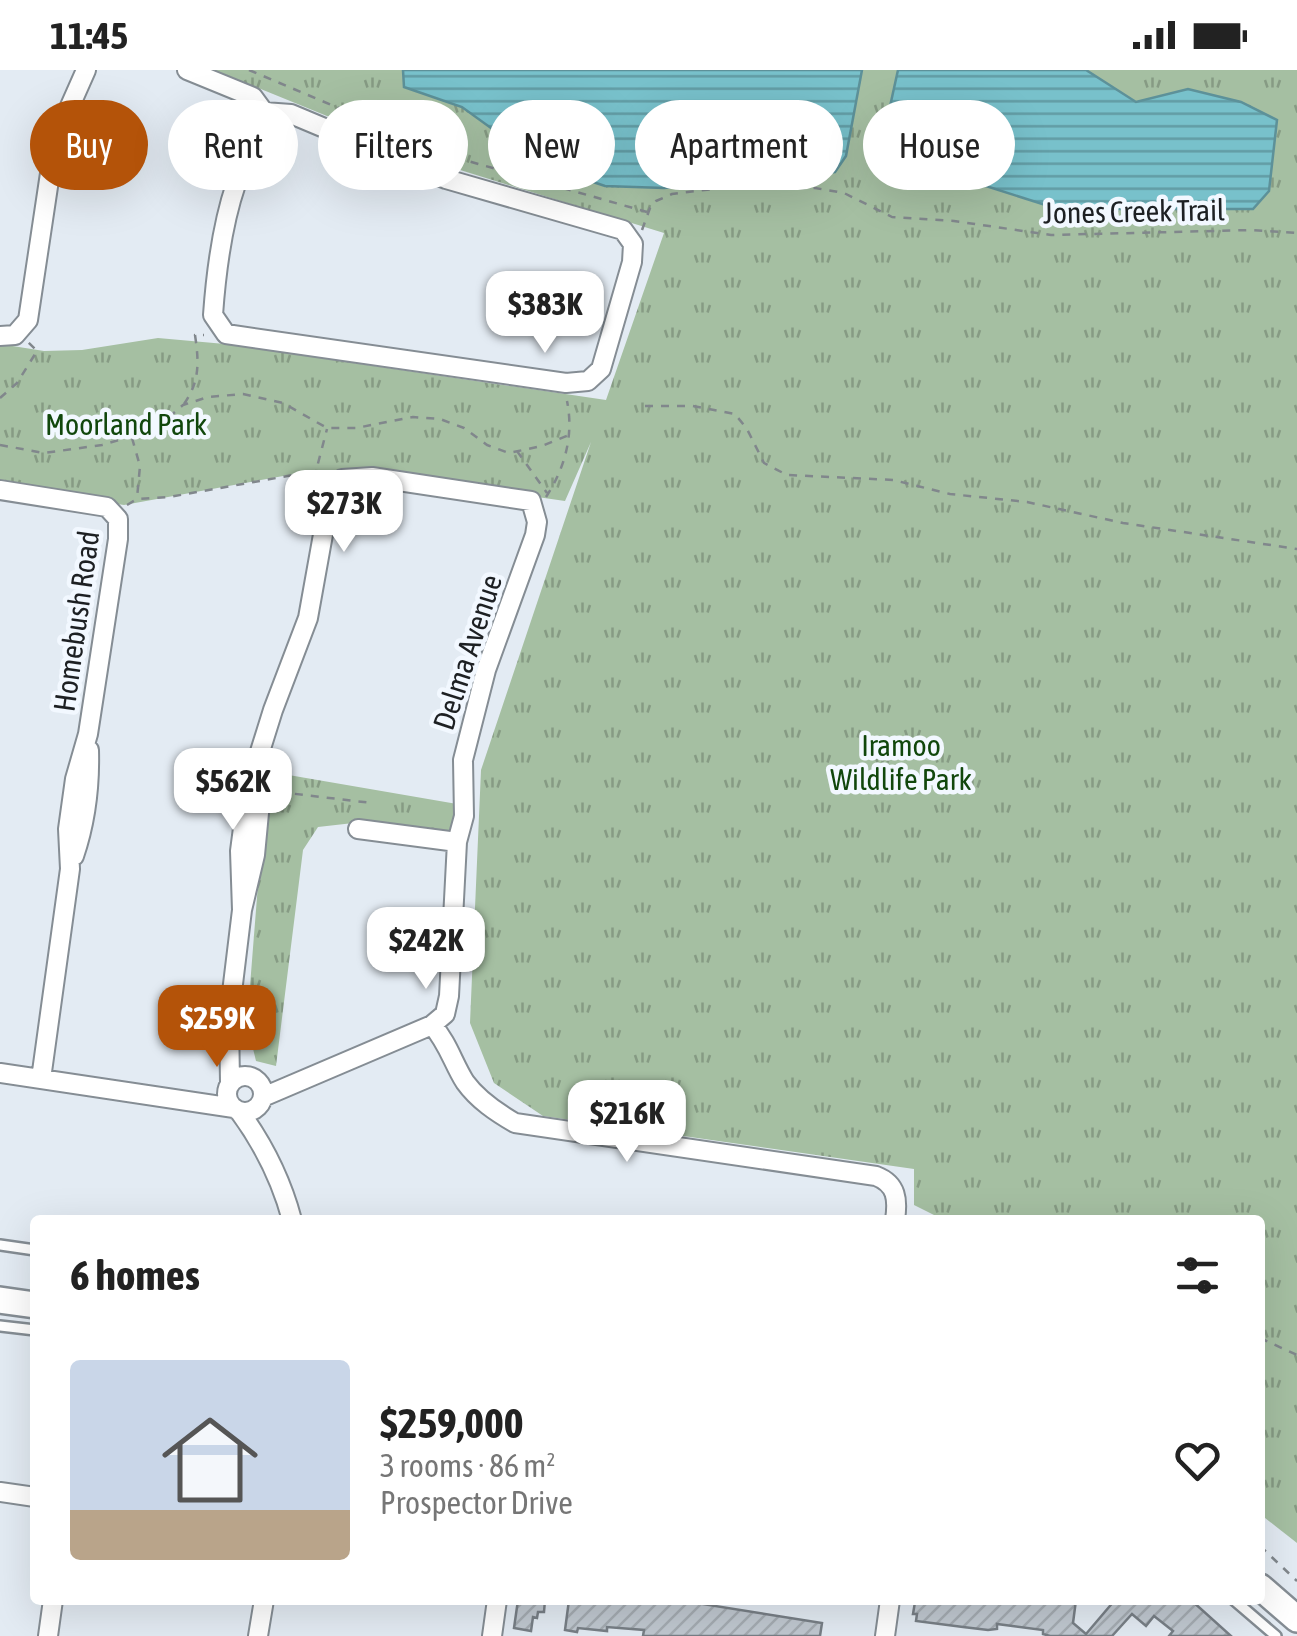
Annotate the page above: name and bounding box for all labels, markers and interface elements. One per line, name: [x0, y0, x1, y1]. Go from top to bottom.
text: 11:45: [50, 14, 128, 57]
chip: Buy: [30, 100, 148, 190]
chip: Rent: [168, 100, 298, 190]
chip: Filters: [318, 100, 468, 190]
chip: New: [488, 100, 615, 190]
chip: Apartment: [635, 100, 843, 190]
chip: House: [863, 100, 1015, 190]
street label: Jones Creek Trail: [1043, 192, 1225, 230]
pin: $383K: [475, 271, 615, 356]
text: $383K: [508, 285, 582, 322]
park label: Moorland Park: [45, 407, 207, 441]
pin: $273K: [274, 470, 414, 555]
text: $273K: [307, 484, 381, 521]
street label: Homebush Road: [47, 529, 105, 713]
street label: Delma Avenue: [426, 570, 508, 734]
park label: Iramoo Wildlife Park: [830, 728, 972, 796]
pin: $562K: [163, 748, 303, 833]
text: $562K: [196, 762, 270, 799]
pin: $242K: [356, 907, 496, 992]
text: $242K: [389, 921, 463, 958]
pin: $259K: [147, 985, 287, 1070]
text: $259K: [180, 999, 254, 1036]
pin: $216K: [557, 1080, 697, 1165]
text: $216K: [590, 1094, 664, 1131]
icon: filters: [1170, 1248, 1225, 1303]
text: 6 homes: [70, 1251, 200, 1299]
text: $259,000: [380, 1399, 524, 1447]
icon: home: [150, 1400, 270, 1520]
icon: heart: [1170, 1433, 1225, 1488]
text: 3 rooms · 86 m²: [380, 1447, 555, 1484]
text: Prospector Drive: [380, 1484, 573, 1521]

